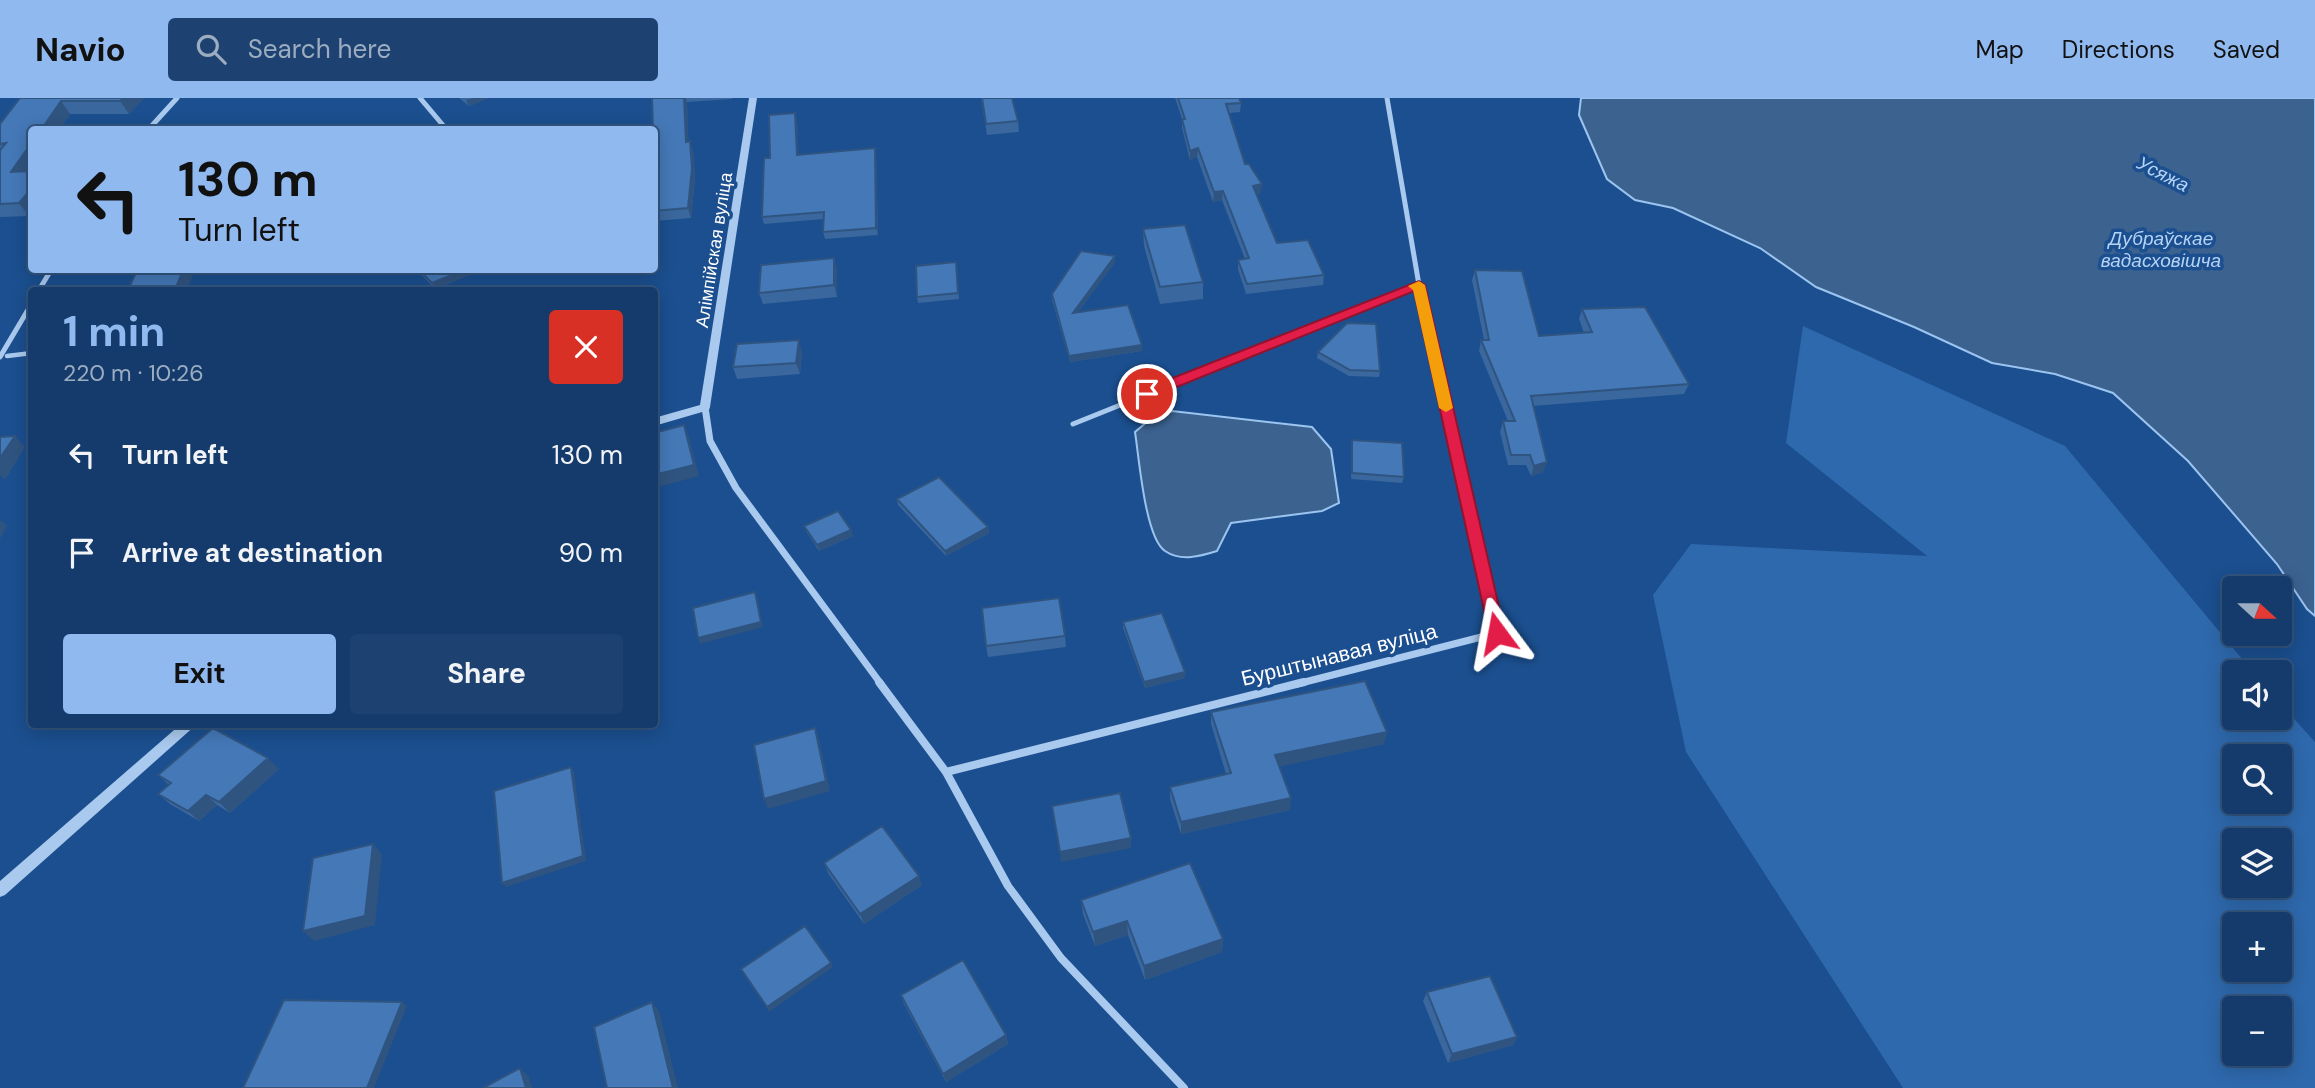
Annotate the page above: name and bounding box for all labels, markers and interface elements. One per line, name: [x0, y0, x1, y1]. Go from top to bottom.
search box: [168, 18, 658, 81]
text: Navio: [35, 28, 126, 71]
icon: search: [192, 30, 230, 68]
text: Search here: [248, 32, 391, 66]
text: Map: [1976, 34, 2024, 65]
text: Directions: [2062, 34, 2175, 65]
text: Saved: [2213, 34, 2280, 65]
text: 130 m: [178, 147, 318, 211]
water label: Усяжа: [2132, 150, 2193, 198]
icon: left: [63, 154, 154, 245]
street label: Алімпійская вуліца: [690, 170, 738, 329]
text: Turn left: [178, 209, 300, 251]
water label: Дубраўскае вадасховішча: [2101, 226, 2221, 273]
text: 1 min: [63, 304, 165, 359]
button: close: [549, 310, 623, 384]
text: 220 m · 10:26: [63, 358, 204, 388]
pin: [1117, 364, 1177, 424]
icon: arrive: [1128, 375, 1166, 413]
icon: left: [63, 436, 101, 474]
text: Turn left: [122, 438, 229, 472]
text: 130 m: [552, 438, 623, 472]
icon: arrive: [63, 534, 101, 572]
text: Arrive at destination: [122, 536, 383, 570]
text: 90 m: [559, 536, 623, 570]
north arrow: [2222, 576, 2292, 646]
map controls: [2222, 576, 2292, 1066]
position arrow: [1460, 596, 1534, 670]
street label: Бурштынавая вуліца: [1238, 617, 1440, 693]
button: Exit: [63, 634, 336, 714]
button: Share: [350, 634, 623, 714]
button: sound: [2222, 660, 2292, 730]
button: search: [2222, 744, 2292, 814]
button: layers: [2222, 828, 2292, 898]
button: +: [2222, 912, 2292, 982]
button: −: [2222, 996, 2292, 1066]

